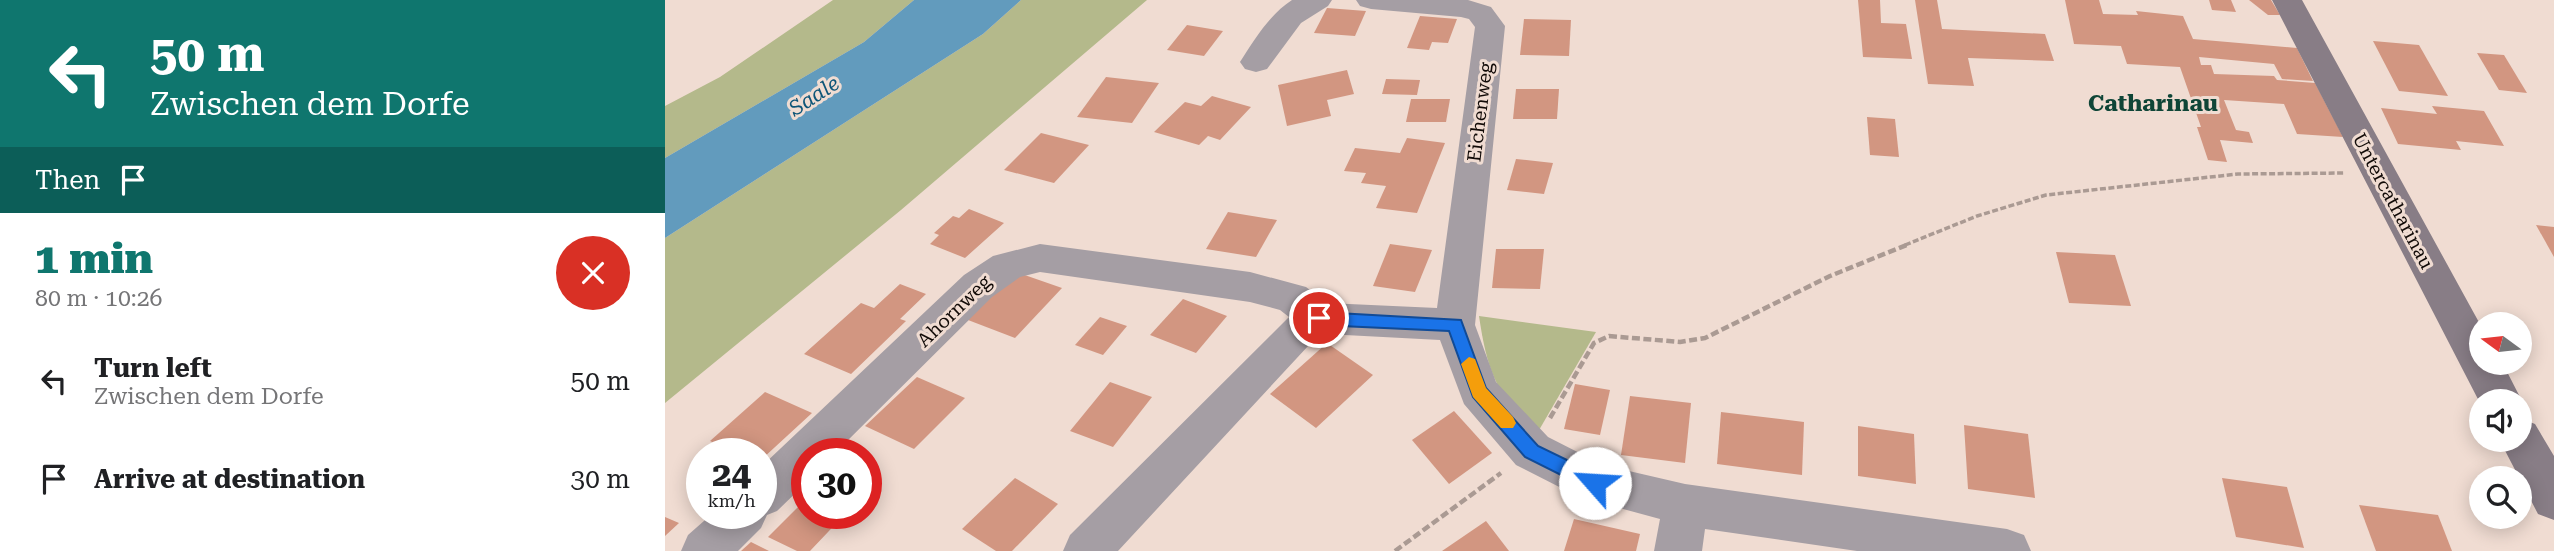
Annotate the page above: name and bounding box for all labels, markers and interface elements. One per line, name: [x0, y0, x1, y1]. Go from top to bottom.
text: 50 m: [150, 26, 265, 83]
icon: left: [35, 28, 126, 119]
street label: Eichenweg: [1462, 61, 1498, 163]
water label: Saale: [784, 71, 844, 122]
text: Zwischen dem Dorfe: [150, 85, 470, 123]
district label: Catharinau: [2088, 90, 2218, 117]
street label: Untercatharinau: [2347, 129, 2439, 273]
icon: arrive: [114, 161, 152, 199]
text: Then: [35, 165, 100, 195]
text: 1 min: [35, 234, 153, 283]
button: close: [556, 236, 630, 310]
street label: Ahornweg: [912, 270, 996, 352]
text: 80 m · 10:26: [35, 285, 162, 312]
pin: [1289, 288, 1349, 348]
icon: arrive: [1300, 299, 1338, 337]
north arrow: [2469, 312, 2532, 374]
map controls: [2469, 312, 2532, 529]
text: Turn left: [94, 353, 212, 383]
icon: left: [35, 362, 73, 400]
text: 50 m: [571, 366, 630, 396]
text: Zwischen dem Dorfe: [94, 383, 324, 410]
button: sound: [2469, 389, 2532, 452]
speed limit sign: 30: [791, 438, 882, 529]
position arrow: [1558, 446, 1632, 520]
text: 24: [712, 454, 751, 495]
icon: arrive: [35, 460, 73, 498]
text: Arrive at destination: [94, 464, 365, 494]
text: 30 m: [571, 464, 630, 494]
button: search: [2469, 466, 2532, 529]
text: km/h: [707, 490, 756, 511]

